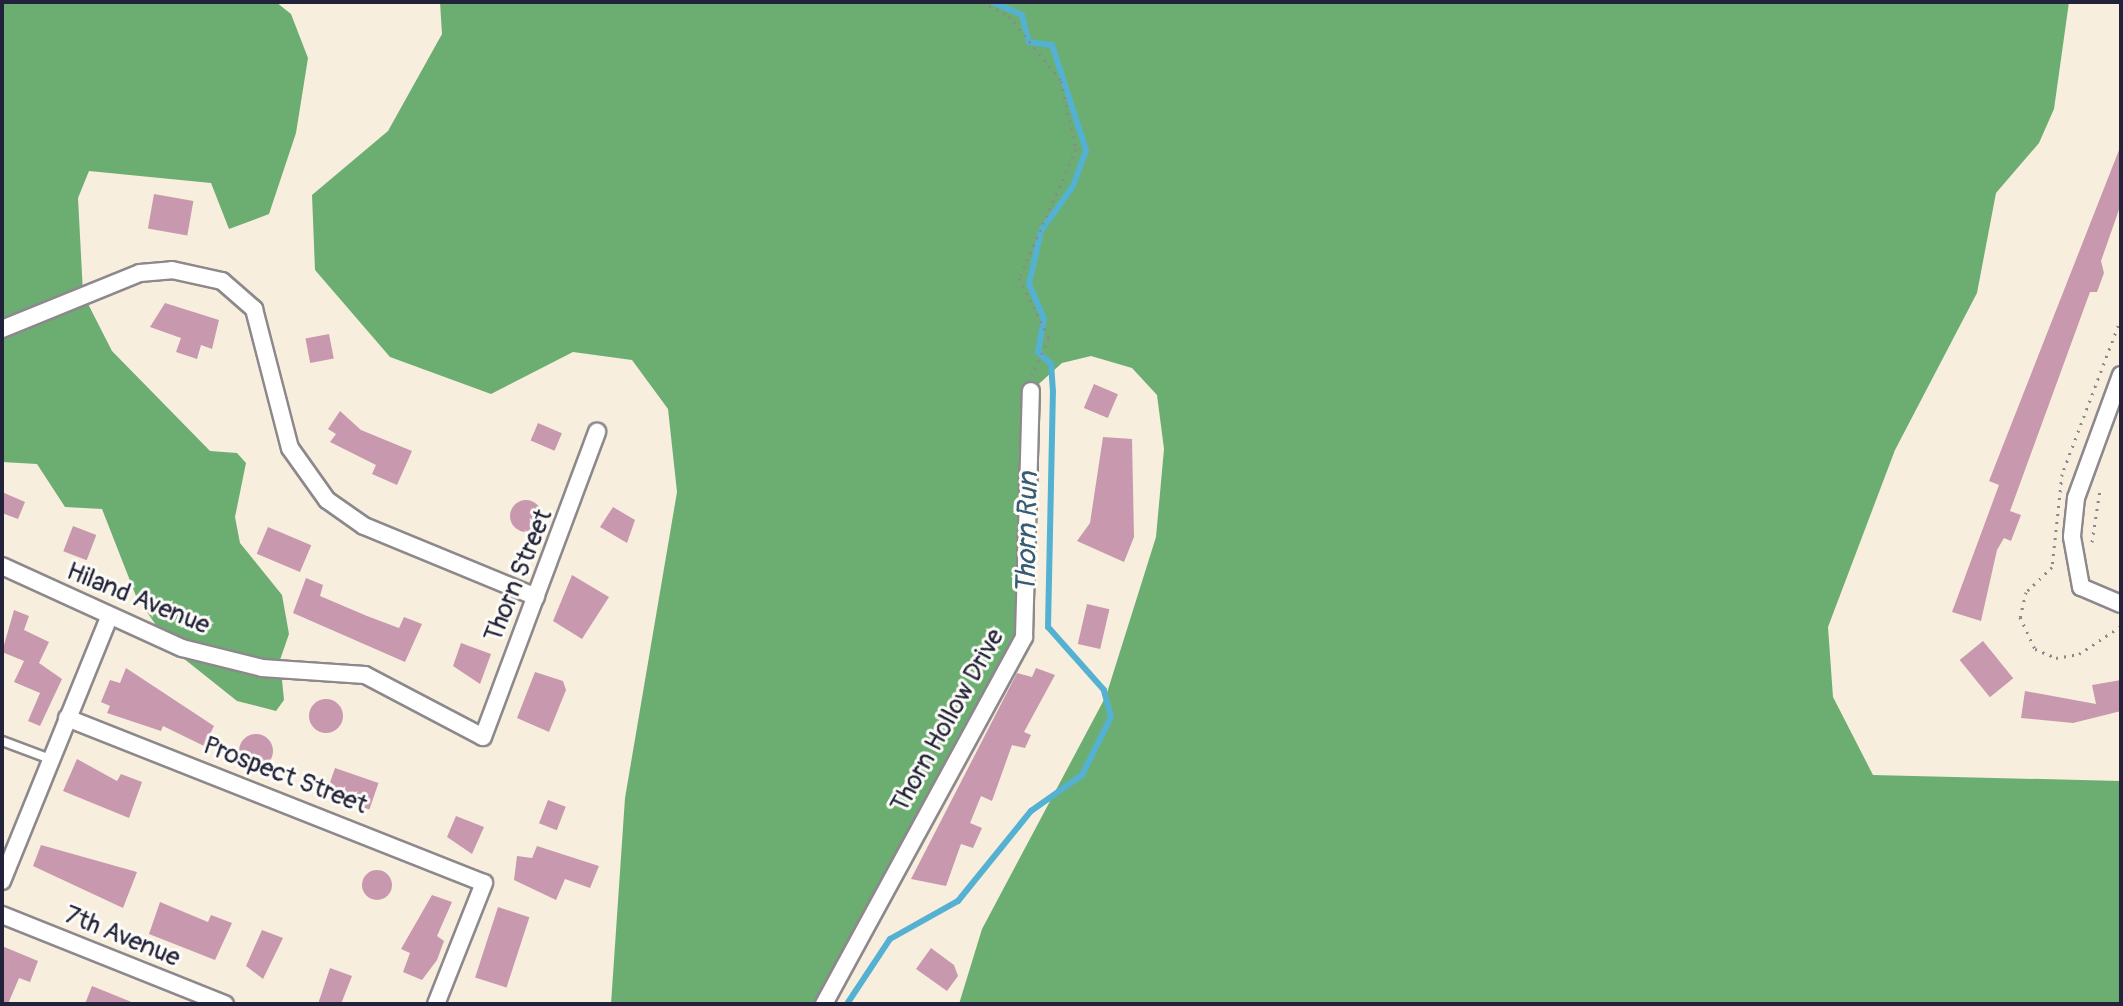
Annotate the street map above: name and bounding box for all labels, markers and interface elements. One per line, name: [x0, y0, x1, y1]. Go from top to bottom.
water label: Thorn Run: [1010, 472, 1046, 594]
street label: Thorn Street: [478, 505, 560, 647]
street label: Hiland Avenue: [62, 556, 214, 642]
street label: Thorn Hollow Drive: [885, 624, 1011, 818]
street label: Prospect Street: [199, 730, 371, 822]
street label: 7th Avenue: [60, 900, 184, 974]

